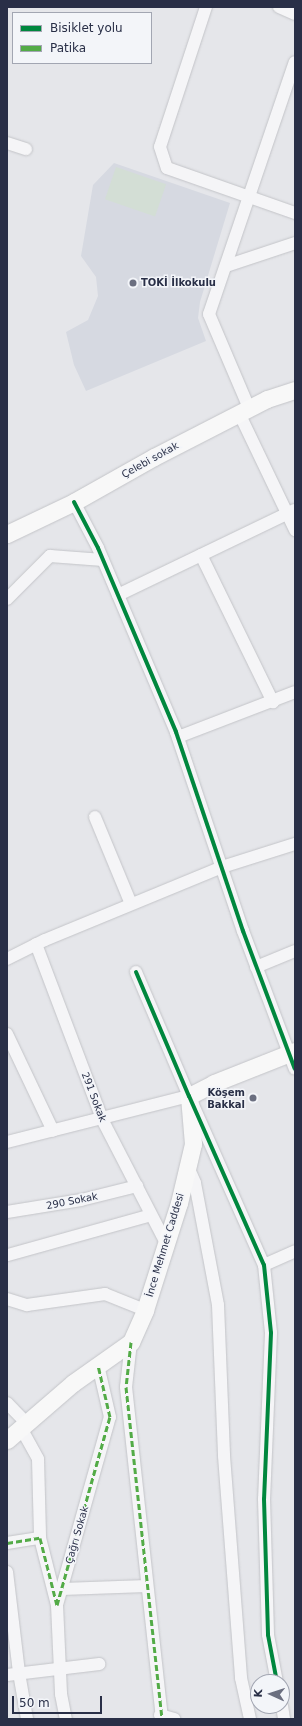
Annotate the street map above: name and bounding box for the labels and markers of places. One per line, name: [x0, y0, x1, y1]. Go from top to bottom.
place label: TOKİ İlkokulu: [141, 277, 216, 289]
marker: TOKİ İlkokulu: [128, 278, 138, 288]
place label: Köşem Bakkal: [207, 1086, 245, 1110]
marker: Köşem Bakkal: [248, 1093, 258, 1103]

